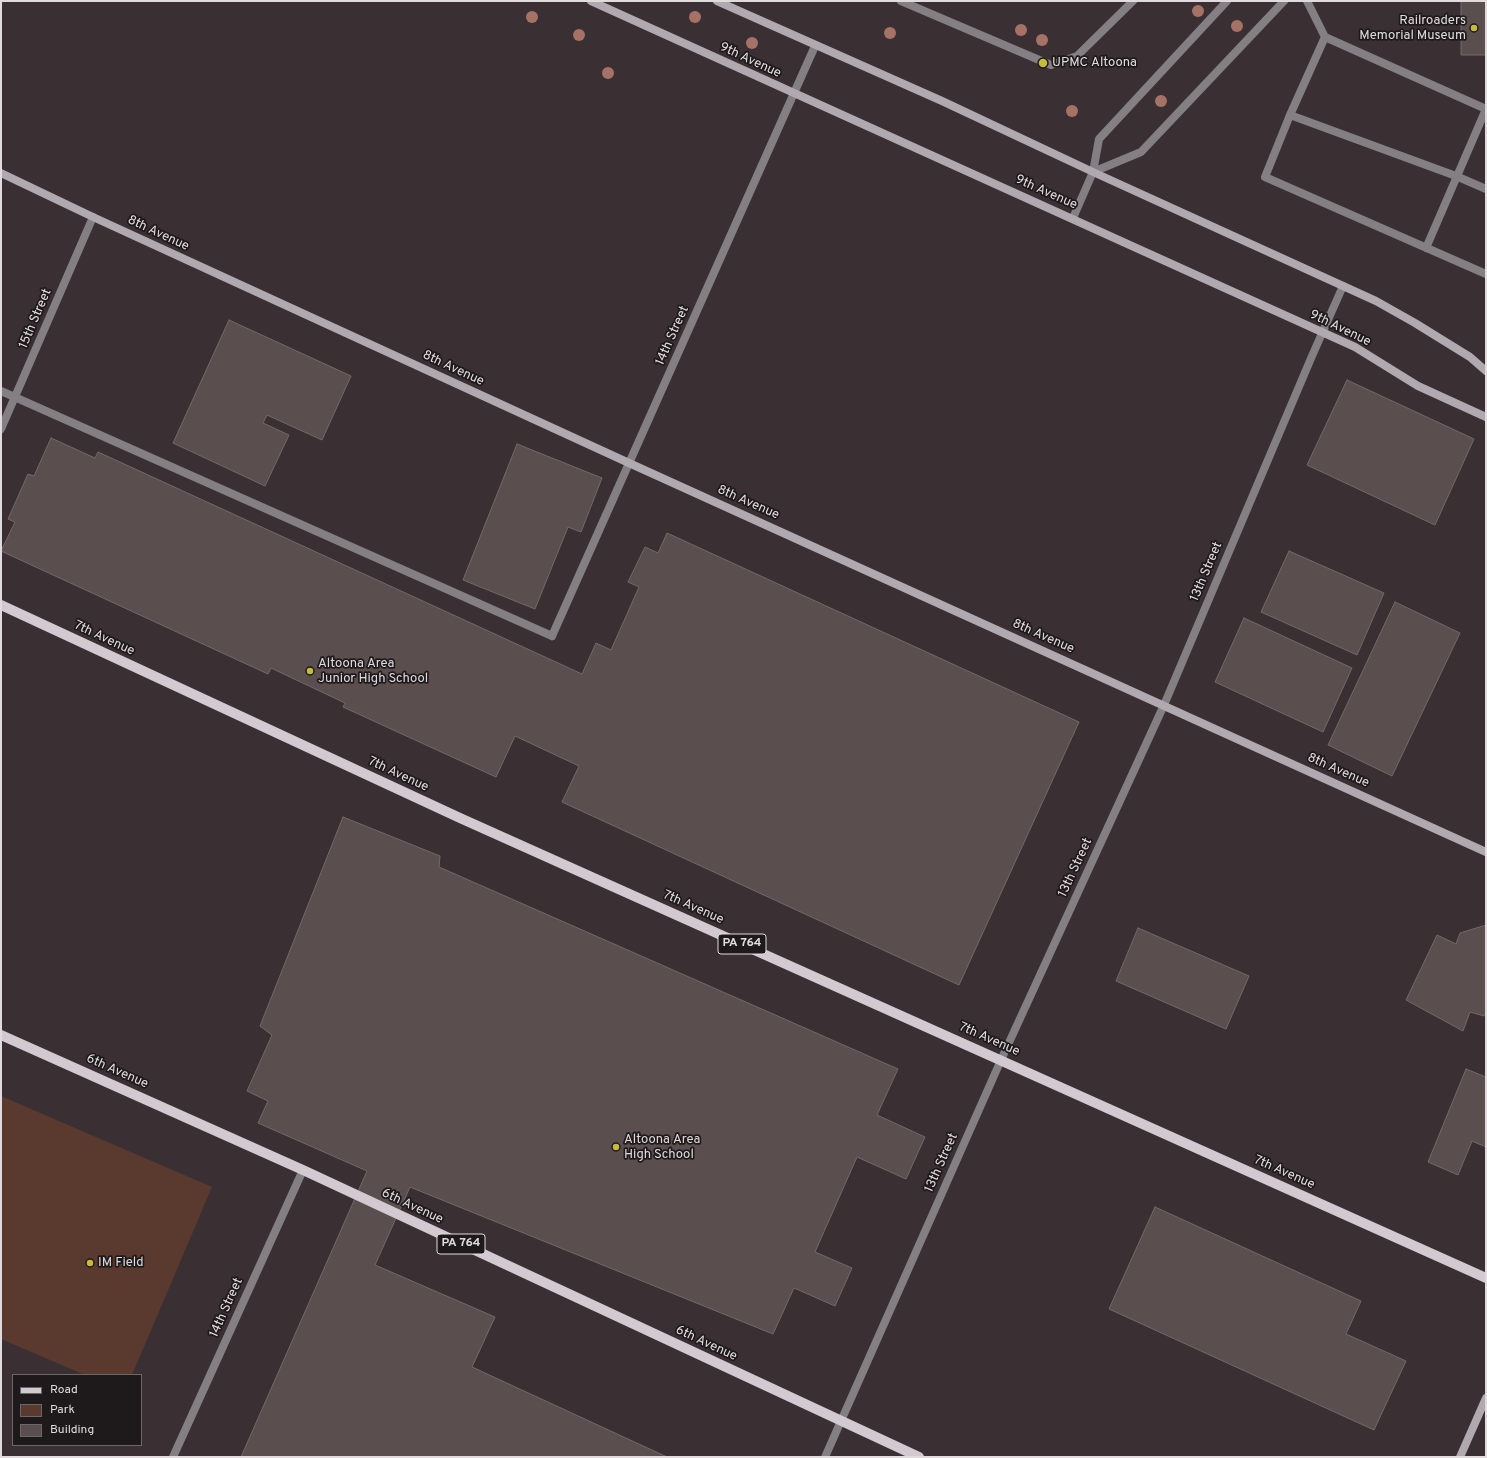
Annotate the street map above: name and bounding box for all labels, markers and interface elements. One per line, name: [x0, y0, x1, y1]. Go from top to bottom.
place label: Railroaders Memorial Museum: [1359, 13, 1466, 44]
marker: Railroaders Memorial Museum: [1469, 23, 1479, 33]
street label: 9th Avenue: [717, 40, 783, 82]
place label: UPMC Altoona: [1052, 55, 1137, 71]
marker: UPMC Altoona: [1037, 57, 1049, 69]
street label: 9th Avenue: [1013, 172, 1079, 214]
street label: 8th Avenue: [125, 213, 191, 255]
street label: 15th Street: [16, 287, 56, 351]
street label: 14th Street: [653, 304, 693, 368]
street label: 9th Avenue: [1307, 307, 1373, 351]
street label: 8th Avenue: [420, 348, 486, 390]
street label: 8th Avenue: [715, 482, 781, 524]
street label: 13th Street: [1187, 540, 1227, 604]
street label: 8th Avenue: [1010, 616, 1076, 658]
street label: 7th Avenue: [71, 618, 137, 660]
place label: Altoona Area Junior High School: [318, 656, 428, 687]
marker: Altoona Area Junior High School: [305, 666, 315, 676]
street label: 8th Avenue: [1305, 750, 1371, 792]
street label: 7th Avenue: [365, 754, 431, 796]
street label: 13th Street: [1056, 836, 1096, 900]
street label: 7th Avenue: [660, 888, 726, 928]
road number: PA 764: [718, 934, 766, 954]
street label: 7th Avenue: [956, 1020, 1022, 1060]
street label: 6th Avenue: [84, 1051, 150, 1093]
street label: 13th Street: [922, 1131, 962, 1195]
place label: Altoona Area High School: [624, 1132, 700, 1163]
marker: Altoona Area High School: [611, 1142, 621, 1152]
street label: 7th Avenue: [1251, 1153, 1317, 1193]
street label: 6th Avenue: [379, 1186, 445, 1228]
road number: PA 764: [437, 1234, 485, 1254]
place label: IM Field: [98, 1255, 143, 1271]
marker: IM Field: [85, 1258, 95, 1268]
street label: 14th Street: [207, 1276, 247, 1340]
street label: 6th Avenue: [673, 1323, 739, 1365]
legend: [12, 1374, 142, 1446]
text: Road: [50, 1382, 78, 1398]
text: Park: [50, 1402, 75, 1418]
text: Building: [50, 1422, 94, 1438]

